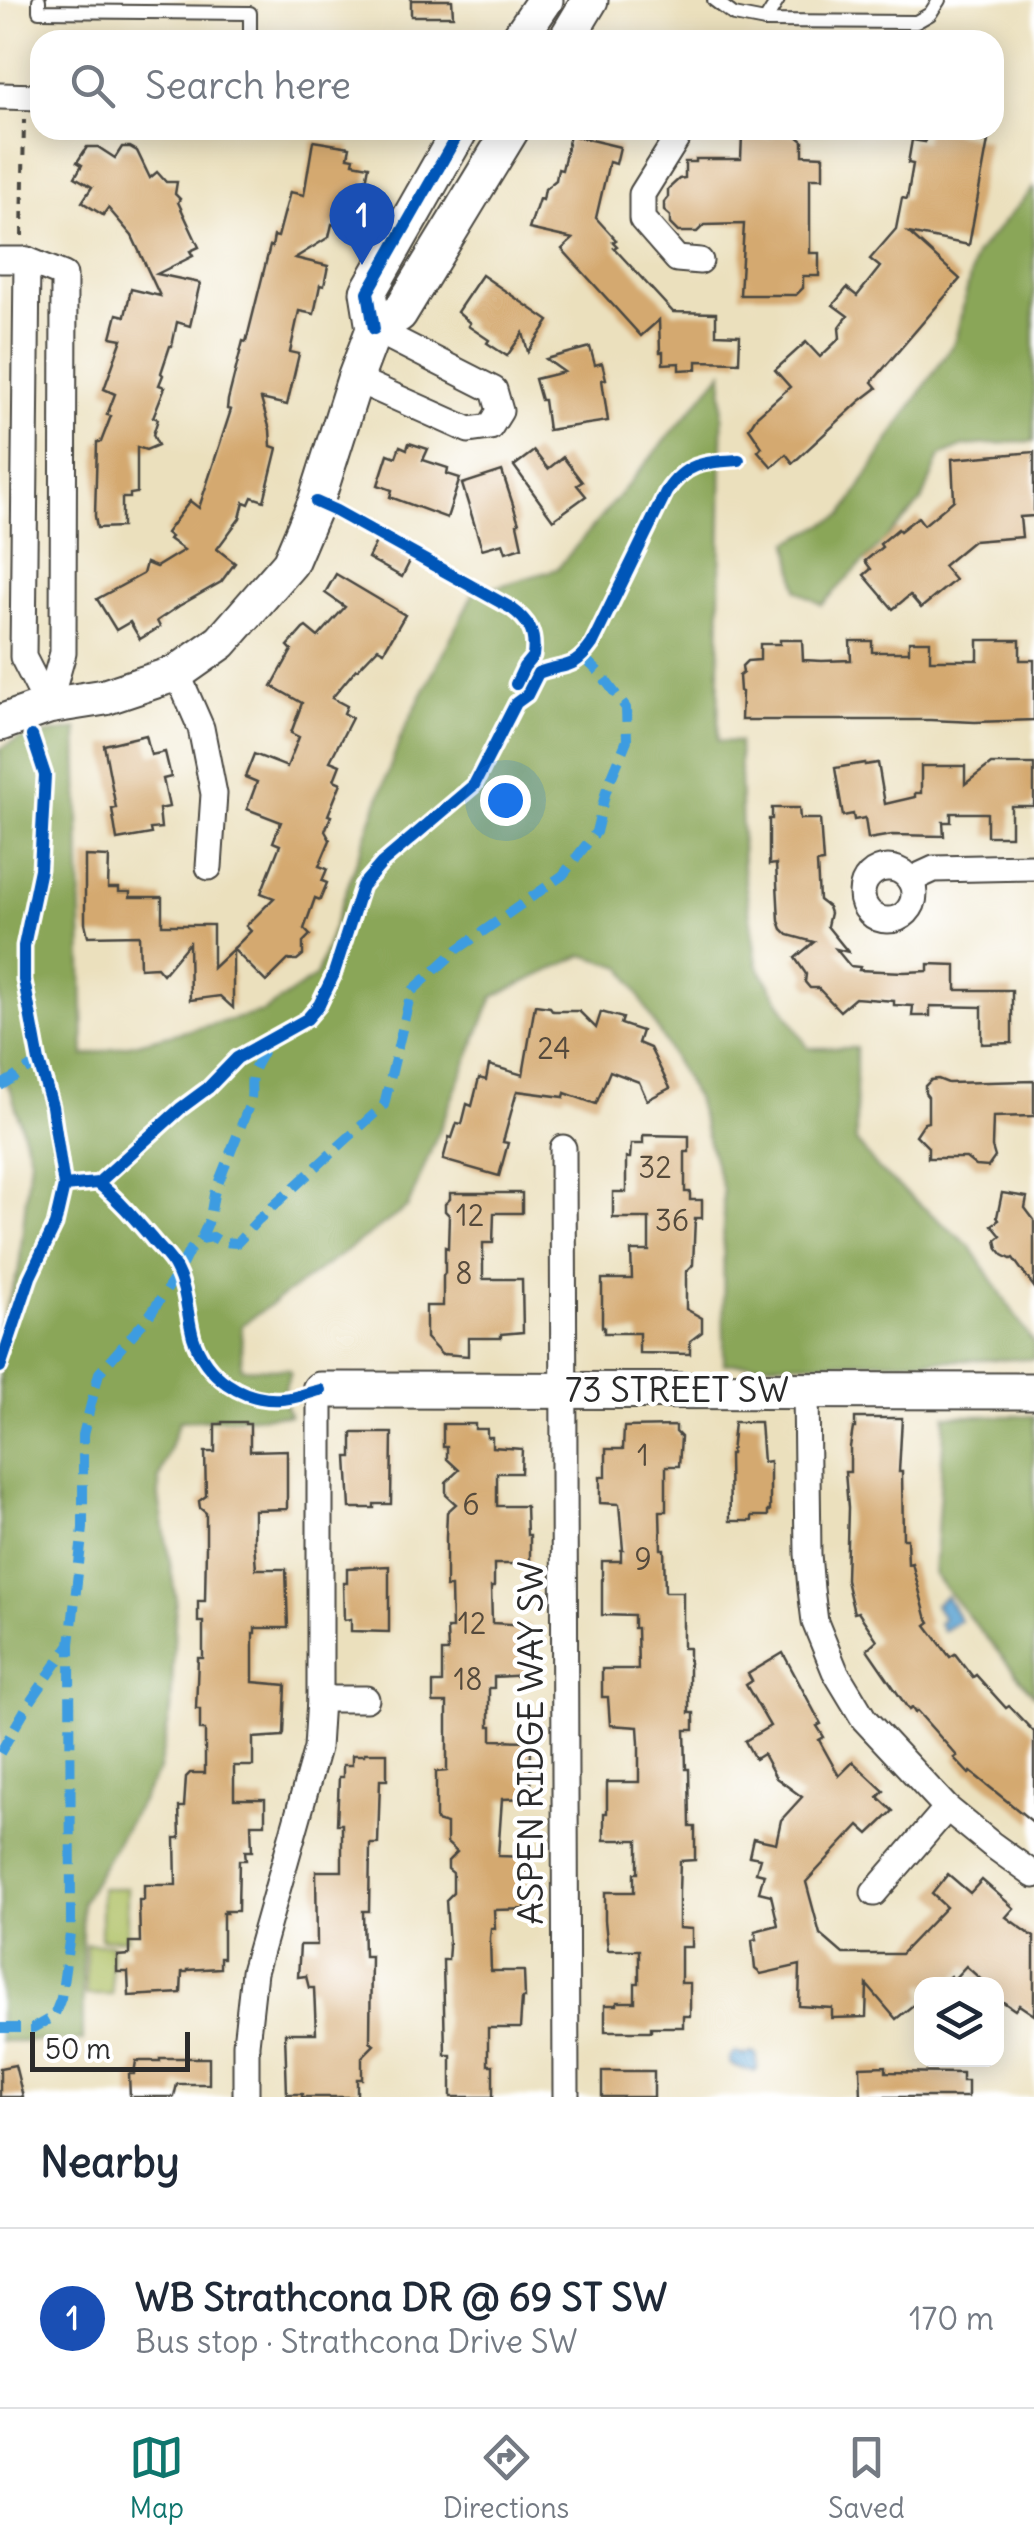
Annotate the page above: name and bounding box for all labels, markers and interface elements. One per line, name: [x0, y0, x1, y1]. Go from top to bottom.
search box: [30, 30, 1004, 140]
icon: search: [65, 58, 120, 113]
text: Search here: [145, 62, 351, 109]
pin: 1: [330, 182, 394, 265]
your location: [480, 775, 531, 826]
house number: 24: [537, 1029, 571, 1067]
house number: 32: [638, 1148, 672, 1186]
house number: 12: [456, 1196, 484, 1234]
house number: 36: [655, 1201, 689, 1239]
house number: 8: [455, 1254, 473, 1292]
street label: 73 STREET SW: [565, 1367, 789, 1411]
house number: 1: [637, 1436, 649, 1474]
house number: 6: [462, 1485, 480, 1523]
house number: 9: [634, 1540, 652, 1578]
street label: ASPEN RIDGE WAY SW: [508, 1561, 552, 1925]
house number: 12: [458, 1604, 486, 1642]
house number: 18: [453, 1660, 483, 1698]
map controls: [914, 1977, 1004, 2067]
button: layers: [914, 1977, 1004, 2067]
scale bar: [30, 2027, 190, 2072]
text: 50 m: [45, 2031, 111, 2067]
text: Nearby: [40, 2136, 179, 2188]
text: WB Strathcona DR @ 69 ST SW: [135, 2274, 667, 2321]
text: 1: [66, 2298, 79, 2339]
text: 170 m: [909, 2298, 994, 2339]
text: Bus stop · Strathcona Drive SW: [135, 2321, 578, 2362]
tab: Map: [129, 2430, 184, 2526]
tab: Directions: [443, 2430, 569, 2526]
tab: Saved: [828, 2430, 905, 2526]

